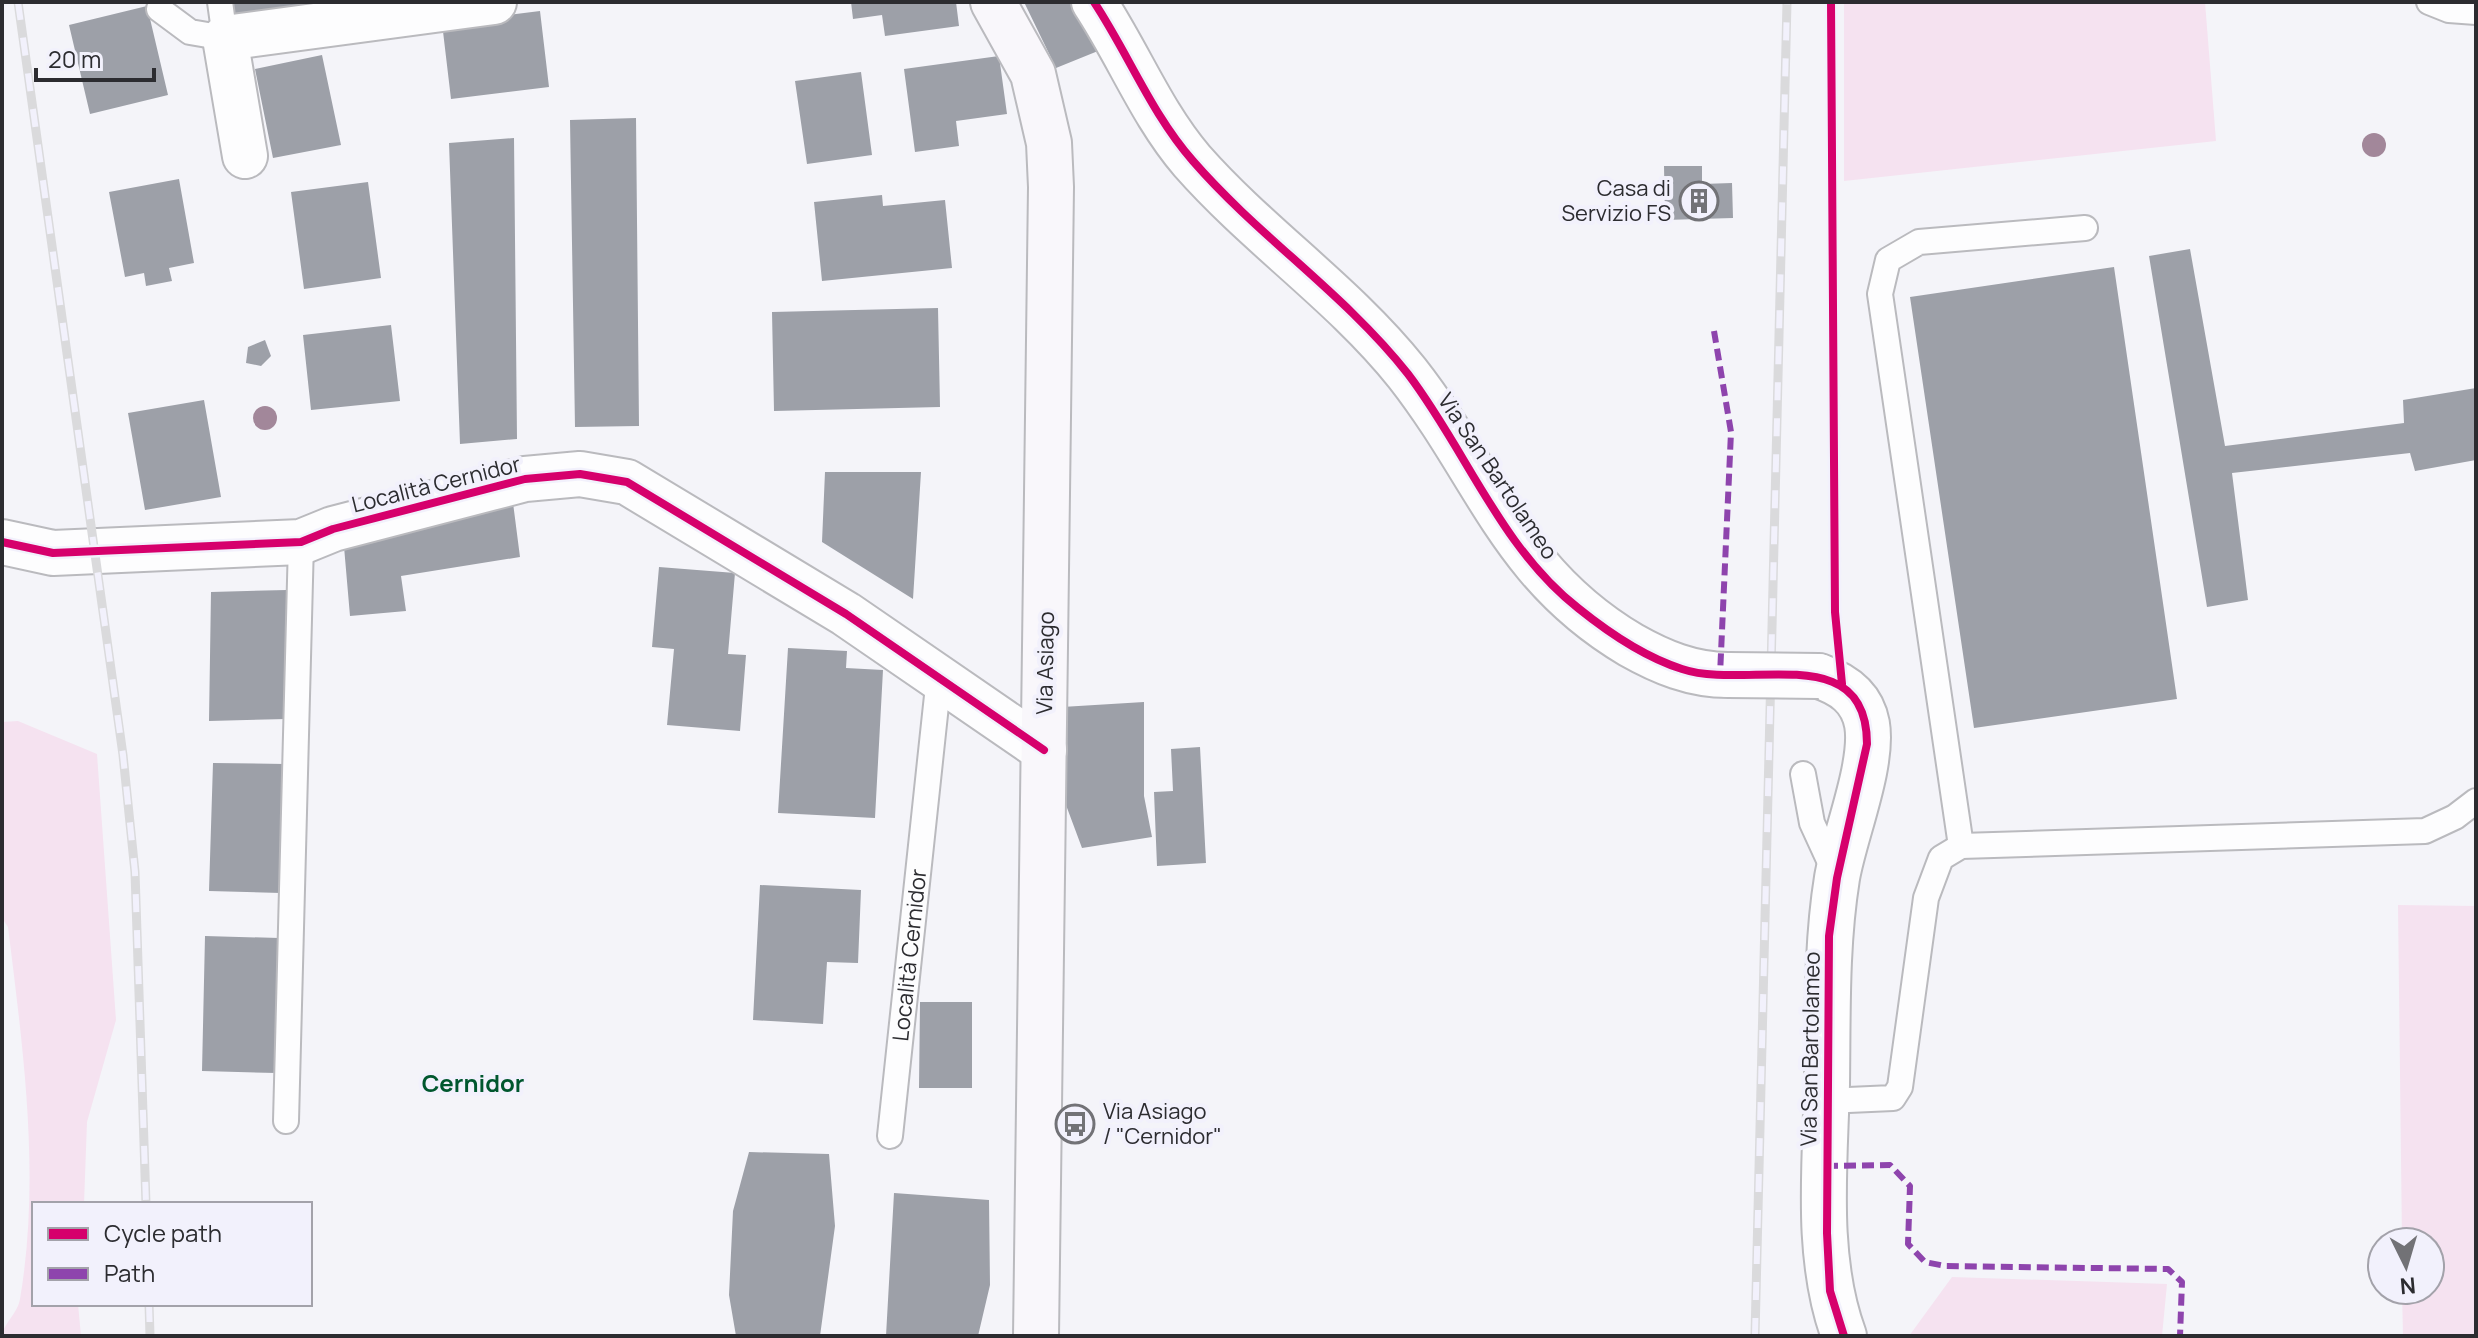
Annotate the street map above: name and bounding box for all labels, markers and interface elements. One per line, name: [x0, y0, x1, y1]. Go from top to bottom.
scale bar: [36, 32, 154, 82]
text: 20 m: [48, 42, 101, 75]
place label: Casa di Servizio FS: [1561, 173, 1671, 228]
building icon: Casa di Servizio FS: [1678, 180, 1720, 222]
street label: Via San Bartolameo: [1431, 387, 1565, 565]
street label: Località Cernidor: [348, 449, 524, 519]
street label: Via Asiago: [1029, 611, 1061, 715]
street label: Località Cernidor: [885, 867, 933, 1043]
street label: Via San Bartolameo: [1793, 951, 1827, 1147]
district label: Cernidor: [422, 1066, 524, 1099]
place label: Via Asiago / "Cernidor": [1103, 1096, 1222, 1151]
bus stop icon: Via Asiago / "Cernidor": [1054, 1103, 1096, 1145]
legend: [32, 1202, 312, 1306]
text: Cycle path: [104, 1216, 222, 1249]
north arrow: [2366, 1226, 2446, 1306]
text: Path: [104, 1256, 155, 1289]
text: N: [2399, 1270, 2417, 1302]

